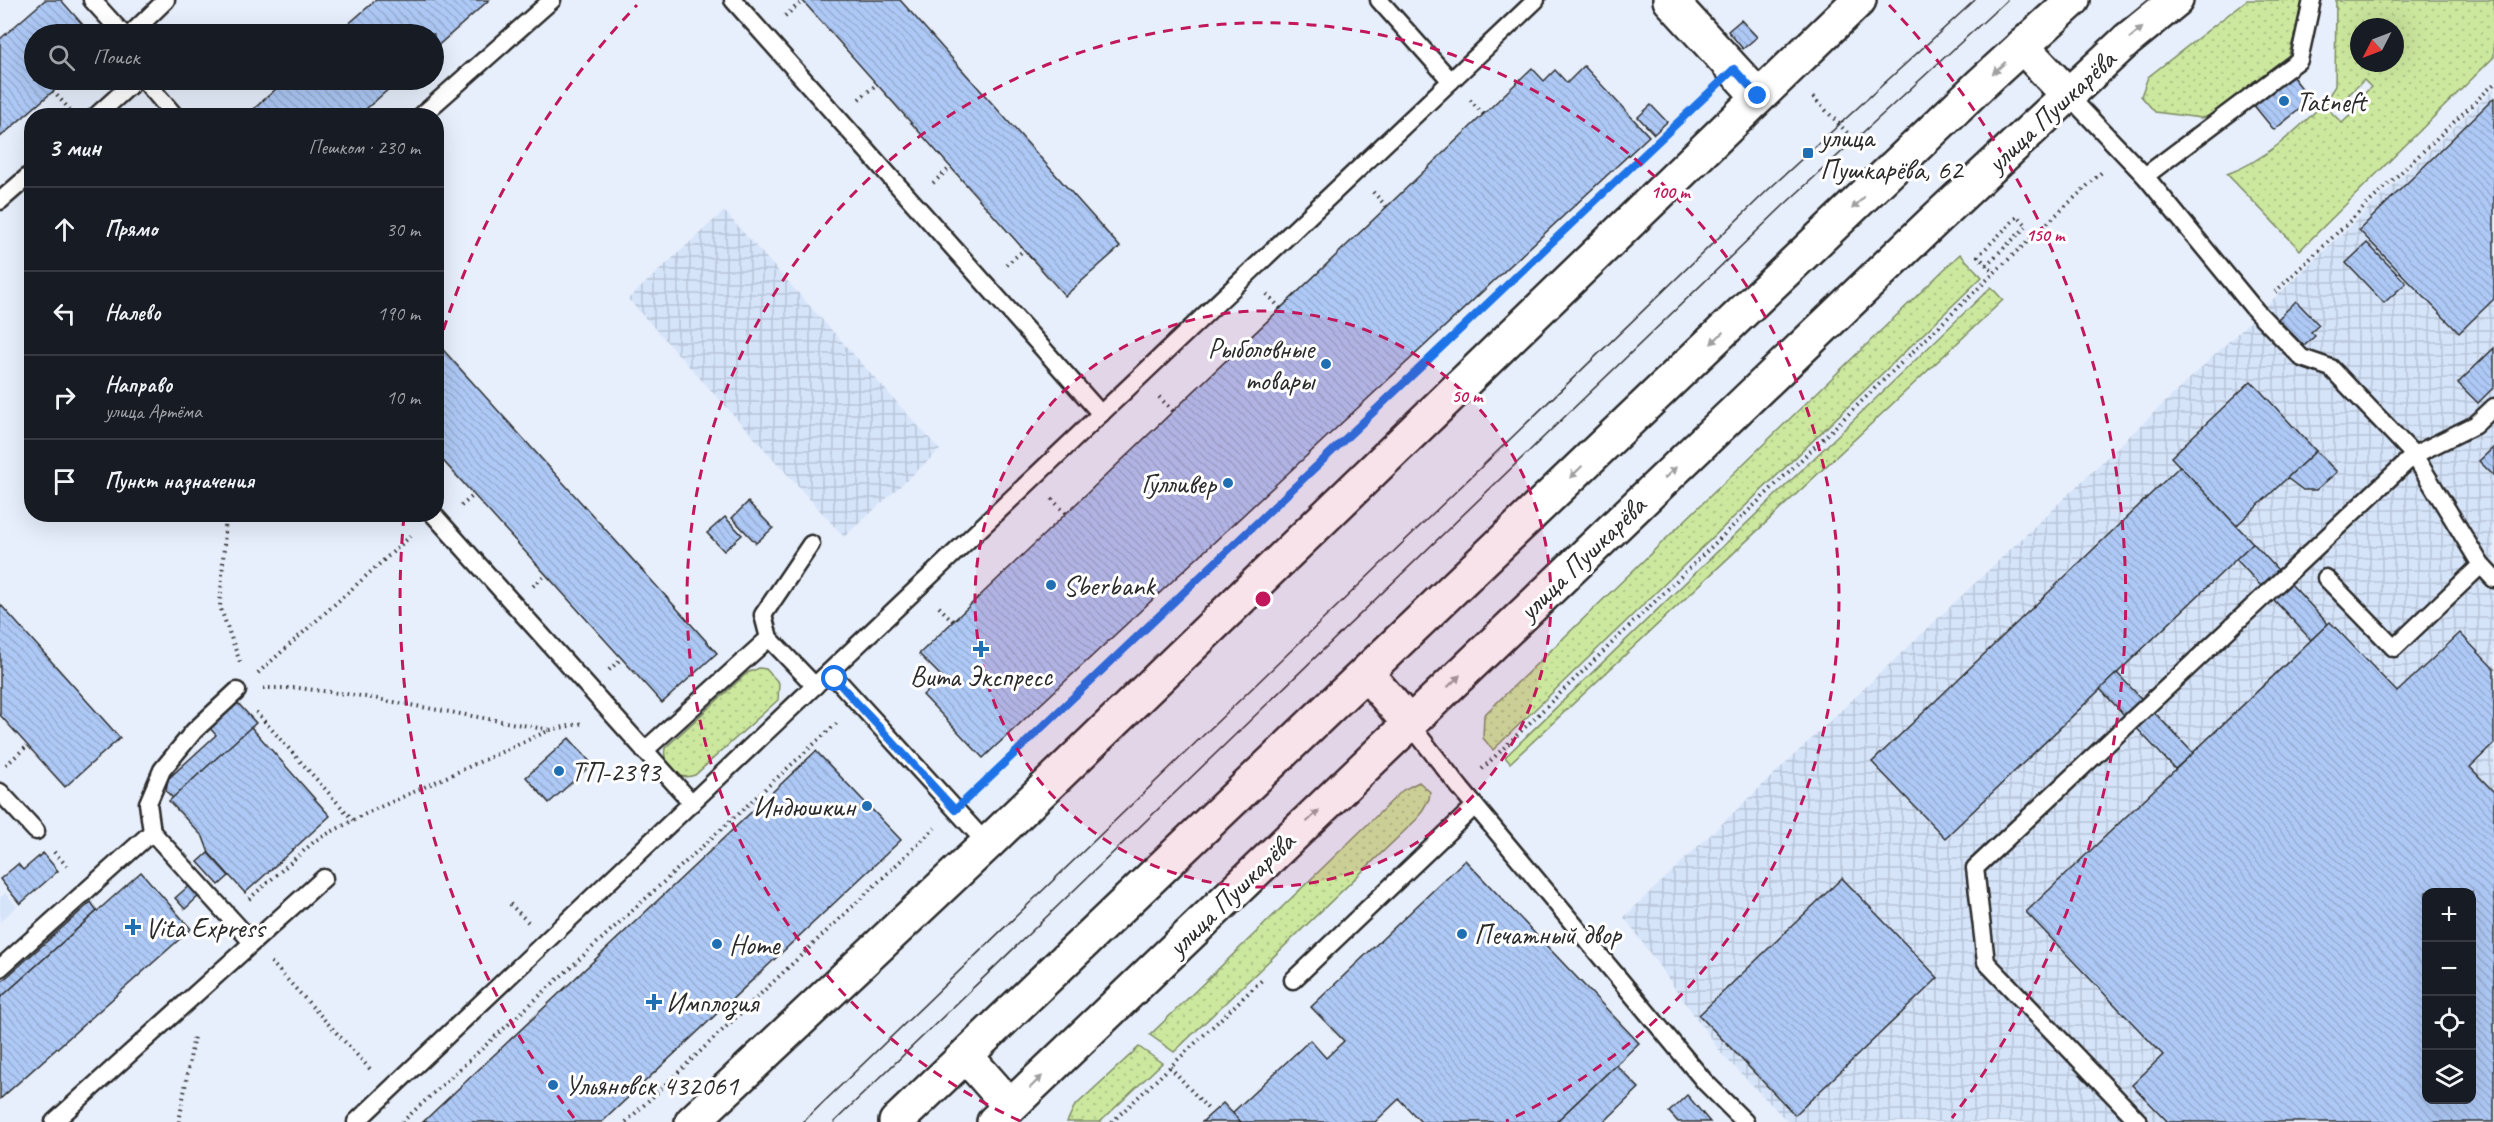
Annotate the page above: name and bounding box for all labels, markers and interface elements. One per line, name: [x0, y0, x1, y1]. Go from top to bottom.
north arrow: [2350, 18, 2404, 72]
search box: [24, 24, 444, 90]
one-way arrow: [2128, 26, 2144, 39]
icon: search: [45, 41, 78, 74]
street label: улица Пушкарёва: [1978, 41, 2124, 181]
text: Поиск: [93, 43, 139, 71]
one-way arrow: [1992, 61, 2007, 74]
route end: [1744, 82, 1770, 108]
place label: Tatneft: [2296, 84, 2369, 119]
marker: Tatneft: [2277, 94, 2291, 108]
place label: улица Пушкарёва, 62: [1818, 120, 1965, 187]
text: 3 мин: [48, 131, 101, 164]
text: Пешком · 230 m: [308, 135, 420, 160]
marker: улица Пушкарёва, 62: [1801, 146, 1815, 160]
text: 100 m: [1651, 181, 1691, 203]
one-way arrow: [1852, 195, 1866, 209]
icon: ahead: [48, 213, 81, 246]
text: Прямо: [105, 215, 157, 243]
text: 30 m: [386, 217, 420, 242]
text: 150 m: [2026, 224, 2066, 246]
icon: left: [48, 297, 81, 330]
text: Налево: [105, 299, 161, 327]
text: 190 m: [377, 301, 420, 326]
one-way arrow: [1711, 330, 1725, 344]
place label: Рыболовные товары: [1208, 331, 1316, 398]
marker: Рыболовные товары: [1319, 357, 1333, 371]
text: Направо: [105, 371, 172, 399]
icon: right: [48, 381, 81, 414]
text: 10 m: [386, 385, 420, 410]
text: 50 m: [1452, 385, 1484, 407]
text: улица Артёма: [105, 399, 202, 424]
icon: arrive: [48, 465, 81, 498]
one-way arrow: [1570, 465, 1584, 479]
place label: Гулливер: [1141, 466, 1217, 501]
text: Пункт назначения: [105, 467, 254, 495]
one-way arrow: [1663, 467, 1677, 481]
marker: Гулливер: [1221, 476, 1235, 490]
street label: улица Пушкарёва: [1509, 487, 1654, 629]
place label: Sberbank: [1063, 568, 1156, 603]
marker: Sberbank: [1044, 578, 1058, 592]
centre of rings: [1253, 589, 1273, 609]
marker: Вита Экспресс: [974, 642, 988, 656]
place label: Вита Экспресс: [910, 659, 1054, 694]
route start: [821, 665, 847, 691]
one-way arrow: [1446, 674, 1461, 688]
place label: ТП-2393: [571, 754, 663, 789]
marker: ТП-2393: [552, 764, 566, 778]
place label: Индюшкин: [753, 789, 857, 824]
marker: Индюшкин: [860, 799, 874, 813]
one-way arrow: [1305, 810, 1320, 823]
street label: улица Пушкарёва: [1158, 823, 1303, 965]
map controls: [2422, 888, 2476, 1104]
button: +: [2422, 888, 2476, 942]
place label: Vita Express: [145, 910, 267, 945]
place label: Печатный двор: [1474, 917, 1623, 952]
marker: Vita Express: [126, 920, 140, 934]
place label: Home: [729, 927, 781, 962]
marker: Печатный двор: [1455, 927, 1469, 941]
marker: Home: [710, 937, 724, 951]
button: −: [2422, 942, 2476, 996]
place label: Имплозия: [666, 985, 761, 1021]
marker: Имплозия: [647, 995, 661, 1009]
button: locate: [2422, 996, 2476, 1050]
button: layers: [2422, 1050, 2476, 1104]
place label: Ульяновск 432061: [565, 1068, 740, 1103]
one-way arrow: [1028, 1075, 1042, 1089]
marker: Ульяновск 432061: [546, 1078, 560, 1092]

